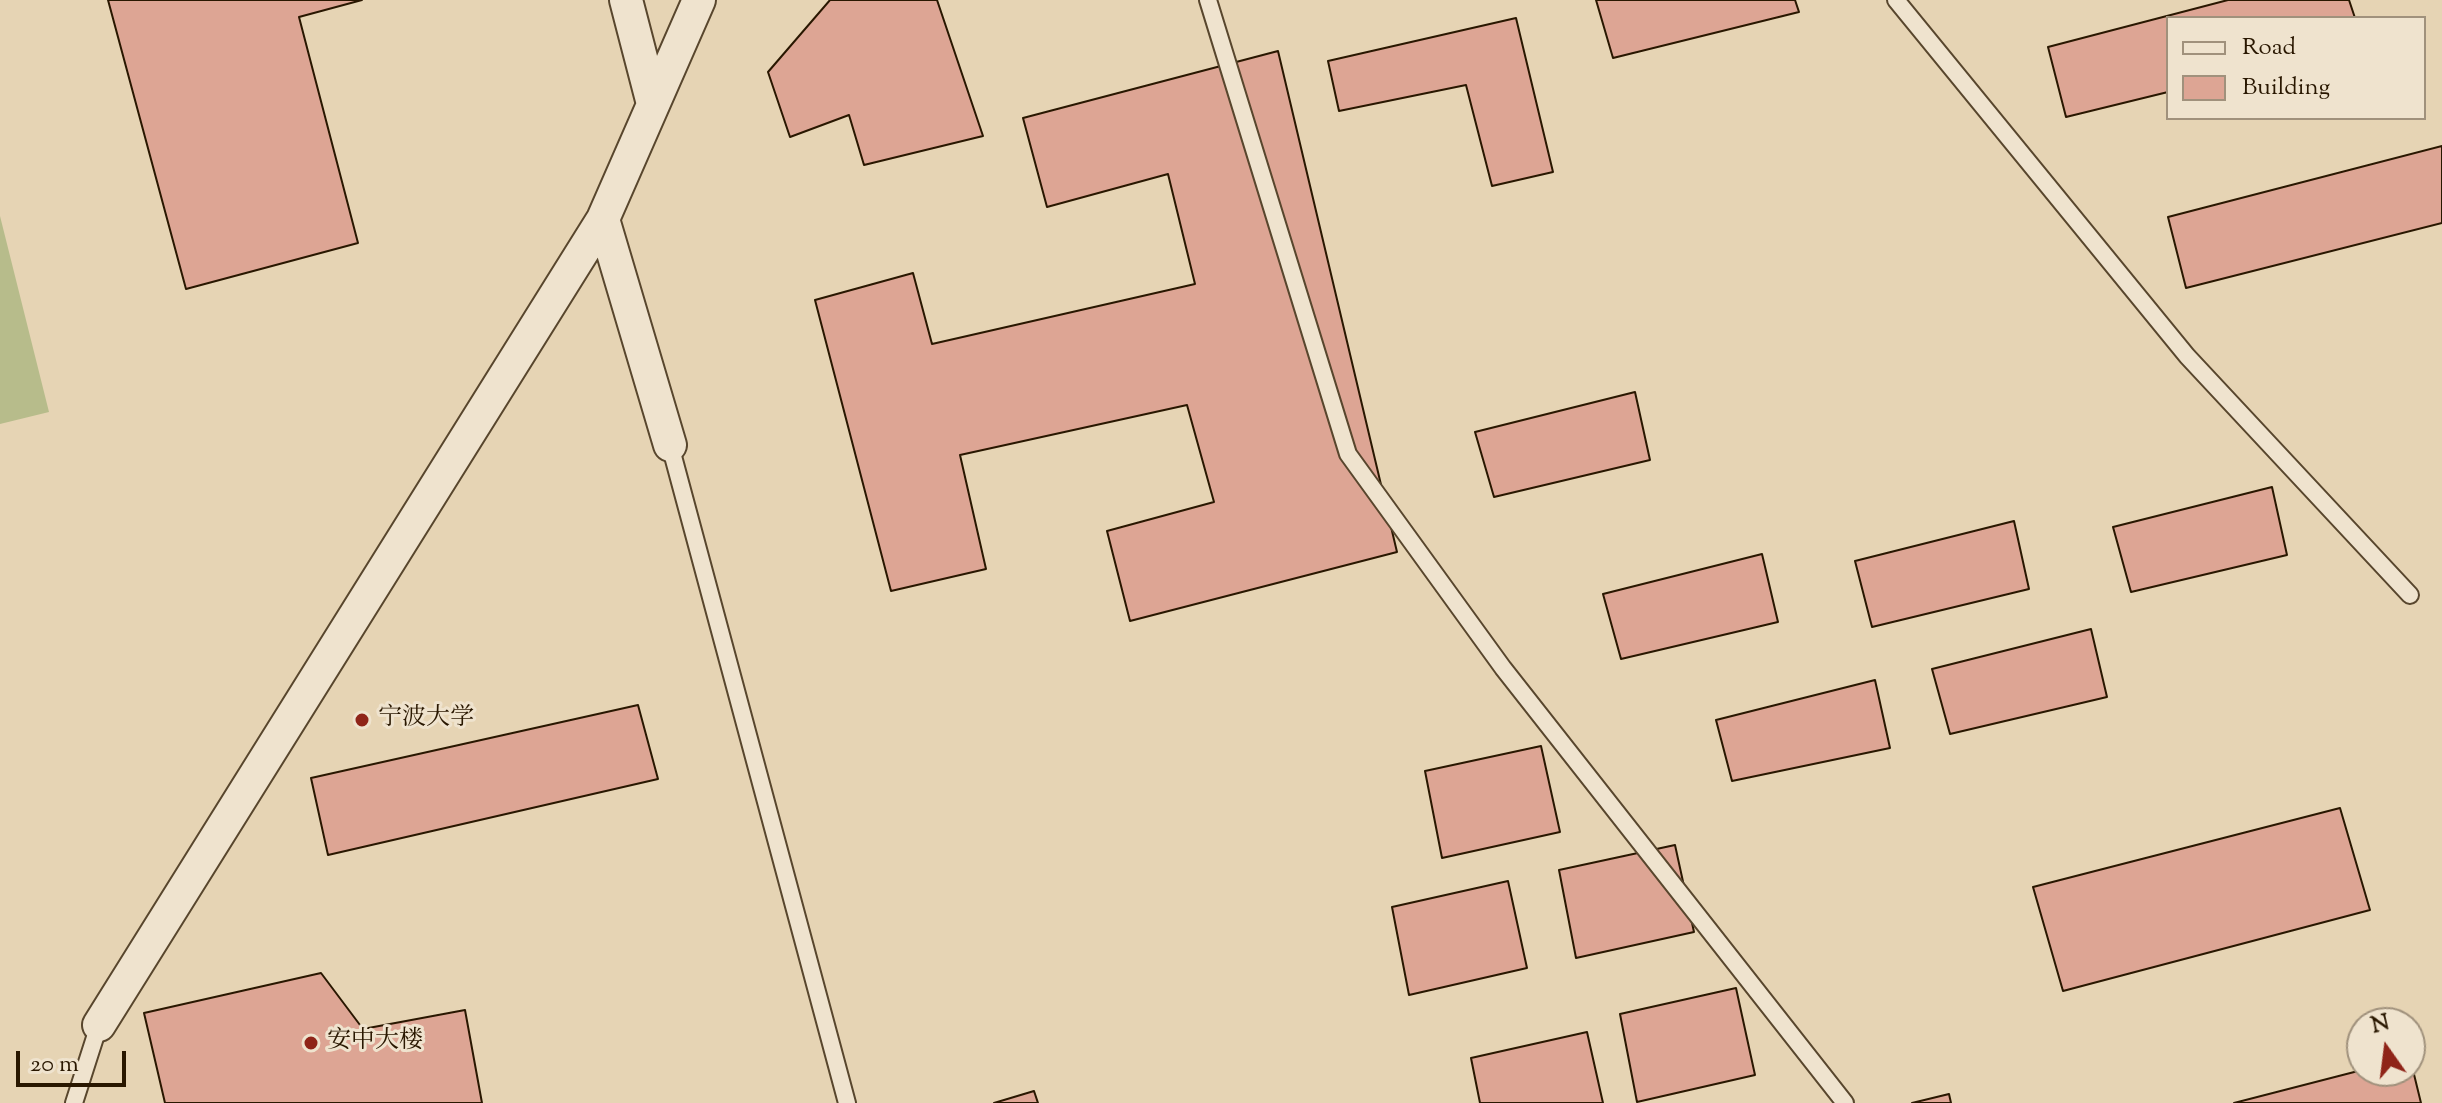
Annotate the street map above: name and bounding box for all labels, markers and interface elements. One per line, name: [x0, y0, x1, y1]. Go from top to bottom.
legend: [2166, 16, 2426, 120]
text: Road: [2242, 31, 2296, 65]
text: Building: [2242, 71, 2330, 105]
place label: 宁波大学: [378, 706, 474, 734]
marker: 宁波大学: [353, 711, 371, 729]
north arrow: [2346, 1007, 2426, 1087]
text: N: [2368, 1008, 2393, 1043]
place label: 安中大楼: [327, 1029, 423, 1057]
marker: 安中大楼: [302, 1034, 320, 1052]
scale bar: [20, 1035, 130, 1085]
text: 20 m: [30, 1048, 79, 1082]

